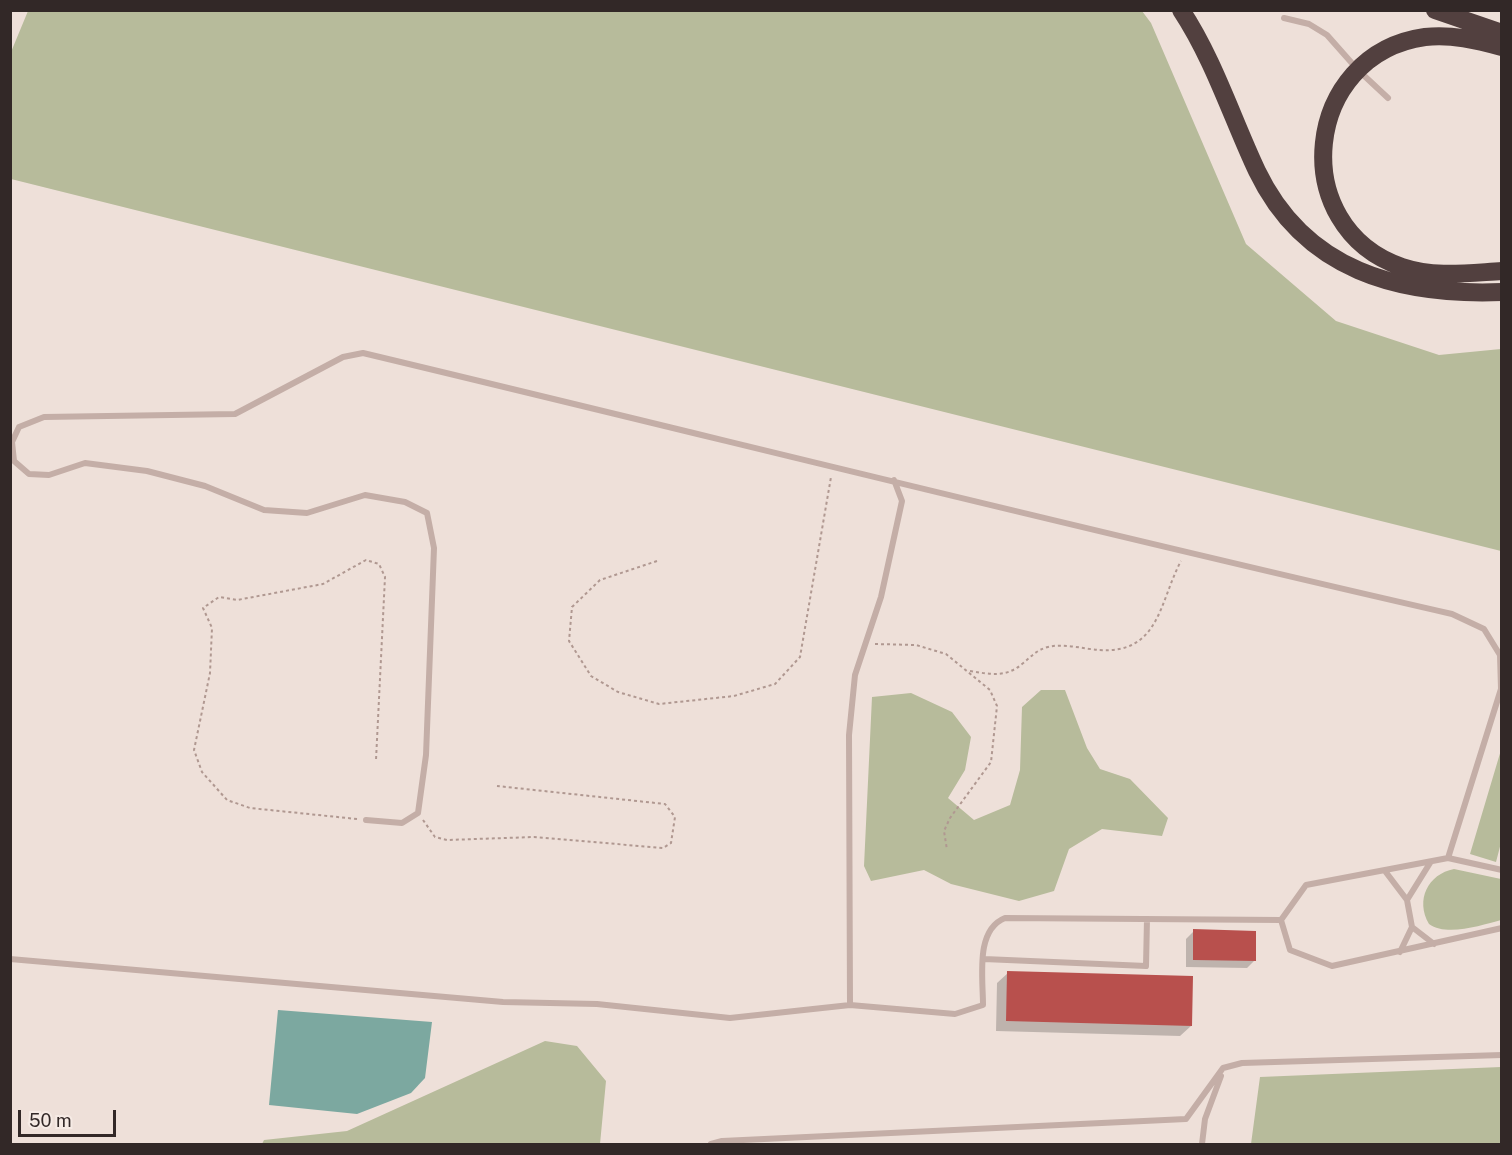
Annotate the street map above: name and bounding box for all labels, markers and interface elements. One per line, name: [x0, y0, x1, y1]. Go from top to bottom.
scale bar: [21, 1098, 118, 1136]
text: 50 m: [29, 1110, 72, 1131]

